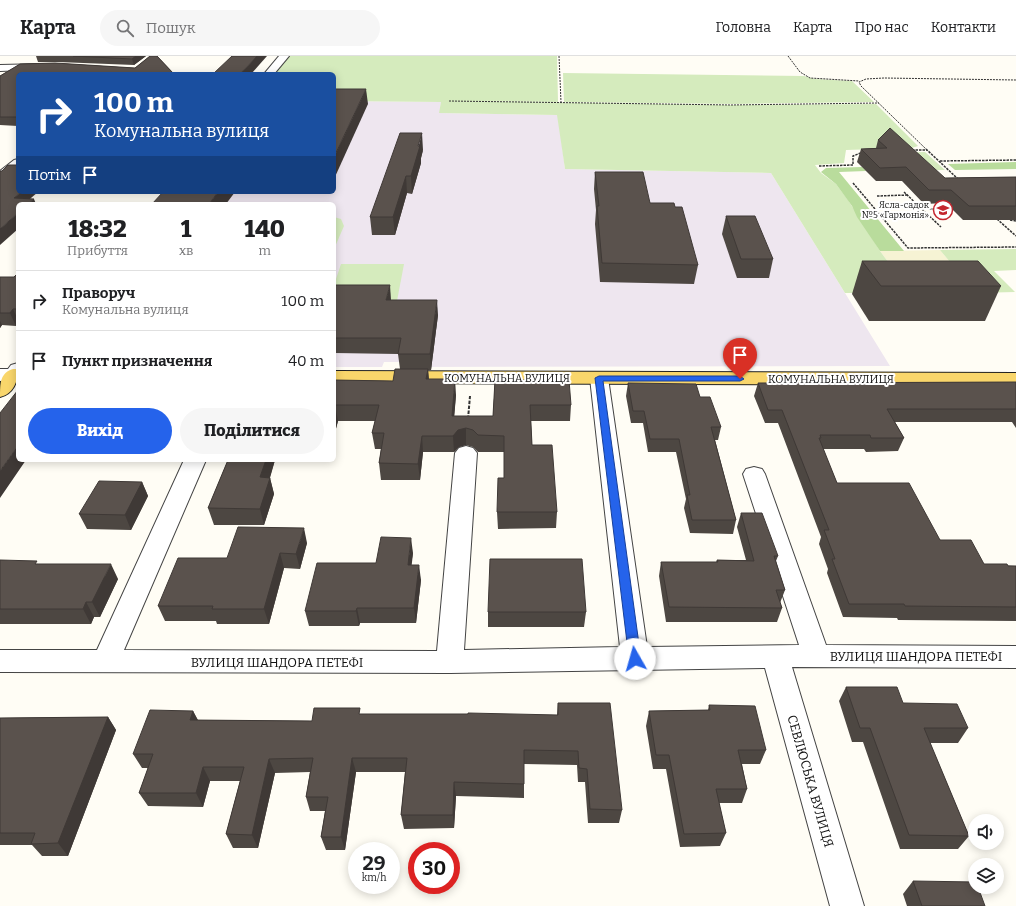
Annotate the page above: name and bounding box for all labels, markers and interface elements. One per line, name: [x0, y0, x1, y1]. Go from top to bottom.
search box: [100, 10, 380, 46]
text: Карта: [20, 16, 76, 39]
icon: search: [114, 17, 136, 39]
text: Пошук: [146, 19, 196, 37]
text: Головна: [715, 19, 771, 36]
text: Карта: [793, 19, 833, 36]
text: Про нас: [855, 19, 909, 36]
text: Контакти: [931, 19, 996, 36]
text: 100 m: [94, 86, 173, 119]
icon: right: [28, 88, 80, 140]
text: Комунальна вулиця: [94, 120, 269, 142]
icon: arrive: [79, 164, 101, 186]
text: Потім: [28, 166, 71, 184]
school or university icon: Ясла-садок №5 «Гармонія»: [932, 199, 954, 221]
place label: Ясла-садок №5 «Гармонія»: [862, 200, 930, 220]
text: 18:32: [68, 215, 127, 243]
text: 1: [181, 215, 191, 243]
text: 140: [244, 215, 285, 243]
text: Прибуття: [67, 243, 128, 258]
text: хв: [179, 243, 193, 258]
text: m: [258, 243, 271, 258]
text: Праворуч: [62, 284, 135, 302]
icon: right: [28, 290, 50, 312]
text: 100 m: [281, 292, 324, 310]
text: Комунальна вулиця: [62, 302, 189, 317]
pin: [723, 338, 757, 379]
icon: arrive: [729, 344, 751, 366]
icon: arrive: [28, 350, 50, 372]
text: Пункт призначення: [62, 352, 212, 370]
text: 40 m: [288, 352, 324, 370]
street label: КОМУНАЛЬНА ВУЛИЦЯ: [444, 372, 570, 385]
street label: КОМУНАЛЬНА ВУЛИЦЯ: [768, 373, 894, 386]
button: Вихід: [28, 408, 172, 454]
button: Поділитися: [180, 408, 324, 454]
position arrow: [614, 638, 656, 680]
street label: ВУЛИЦЯ ШАНДОРА ПЕТЕФІ: [830, 649, 1002, 664]
street label: ВУЛИЦЯ ШАНДОРА ПЕТЕФІ: [191, 655, 363, 670]
street label: СЕВЛЮСЬКА ВУЛИЦЯ: [784, 713, 837, 849]
map controls: [968, 814, 1004, 894]
button: sound: [968, 814, 1004, 850]
speed limit sign: 30: [408, 842, 460, 894]
text: 29: [362, 851, 386, 875]
button: layers: [968, 858, 1004, 894]
text: km/h: [362, 872, 386, 884]

